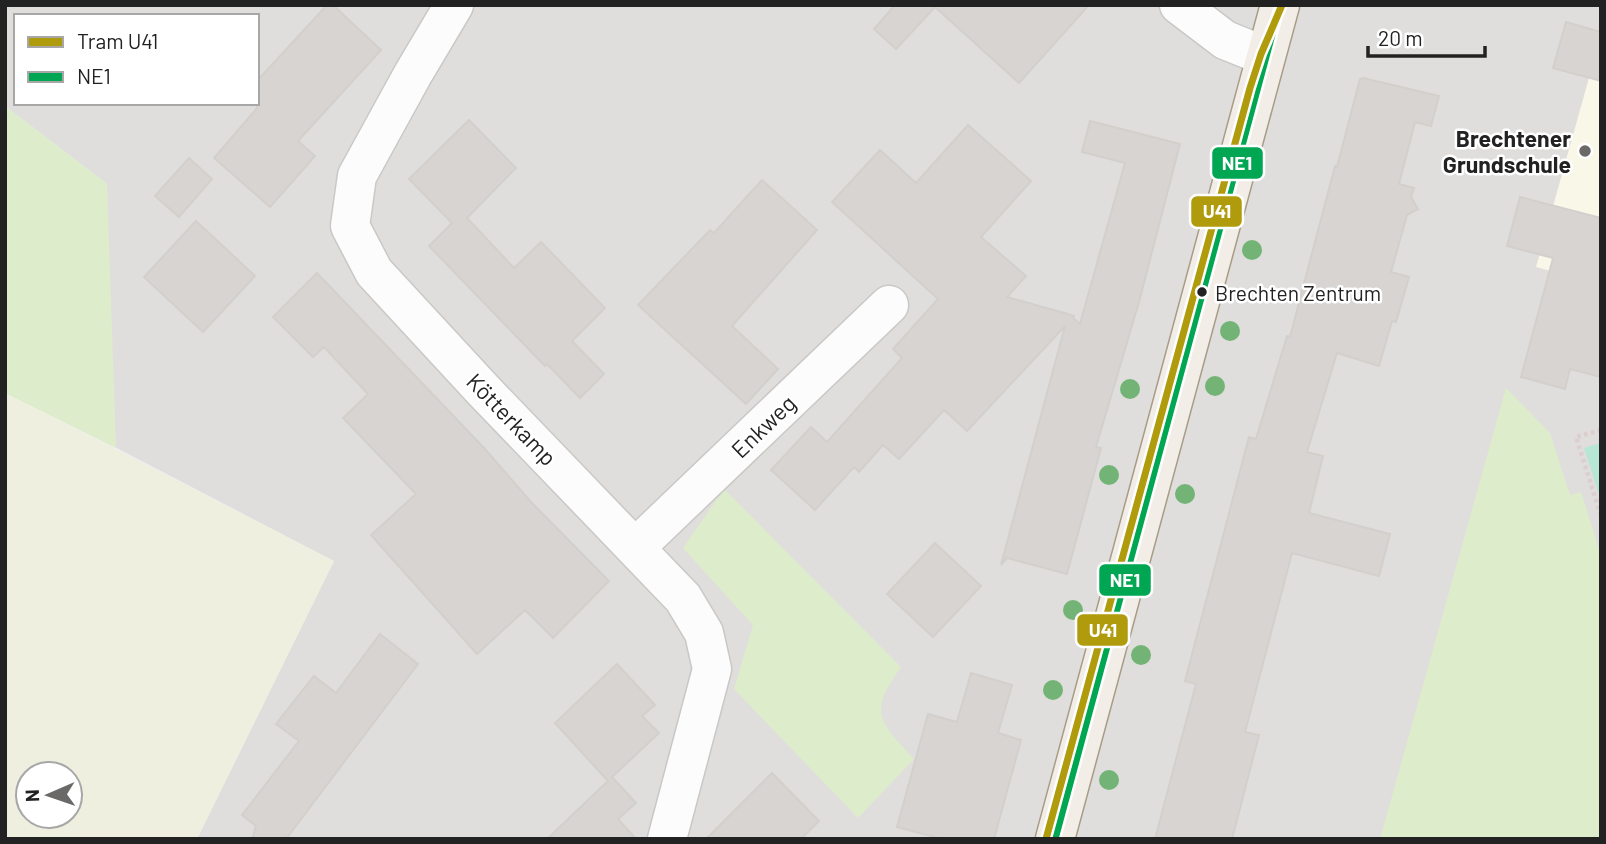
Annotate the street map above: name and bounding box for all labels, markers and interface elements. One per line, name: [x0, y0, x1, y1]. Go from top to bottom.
legend: [14, 14, 259, 105]
scale bar: [1368, 14, 1485, 58]
text: 20 m: [1378, 25, 1423, 50]
text: Tram U41: [77, 28, 158, 53]
text: NE1: [77, 63, 111, 88]
place label: Brechtener Grundschule: [1443, 124, 1571, 178]
marker: Brechtener Grundschule: [1577, 143, 1593, 159]
line badge: NE1: [1211, 146, 1264, 180]
text: NE1: [1222, 151, 1252, 174]
line badge: U41: [1190, 195, 1243, 228]
text: U41: [1203, 199, 1231, 222]
place label: Brechten Zentrum: [1215, 280, 1381, 305]
marker: Brechten Zentrum: [1195, 285, 1209, 299]
street label: Kötterkamp: [461, 367, 563, 471]
street label: Enkweg: [725, 389, 801, 463]
line badge: NE1: [1098, 563, 1152, 597]
text: NE1: [1110, 568, 1140, 591]
line badge: U41: [1076, 613, 1129, 647]
text: U41: [1089, 618, 1117, 641]
north arrow: [14, 760, 84, 830]
text: N: [20, 789, 43, 802]

